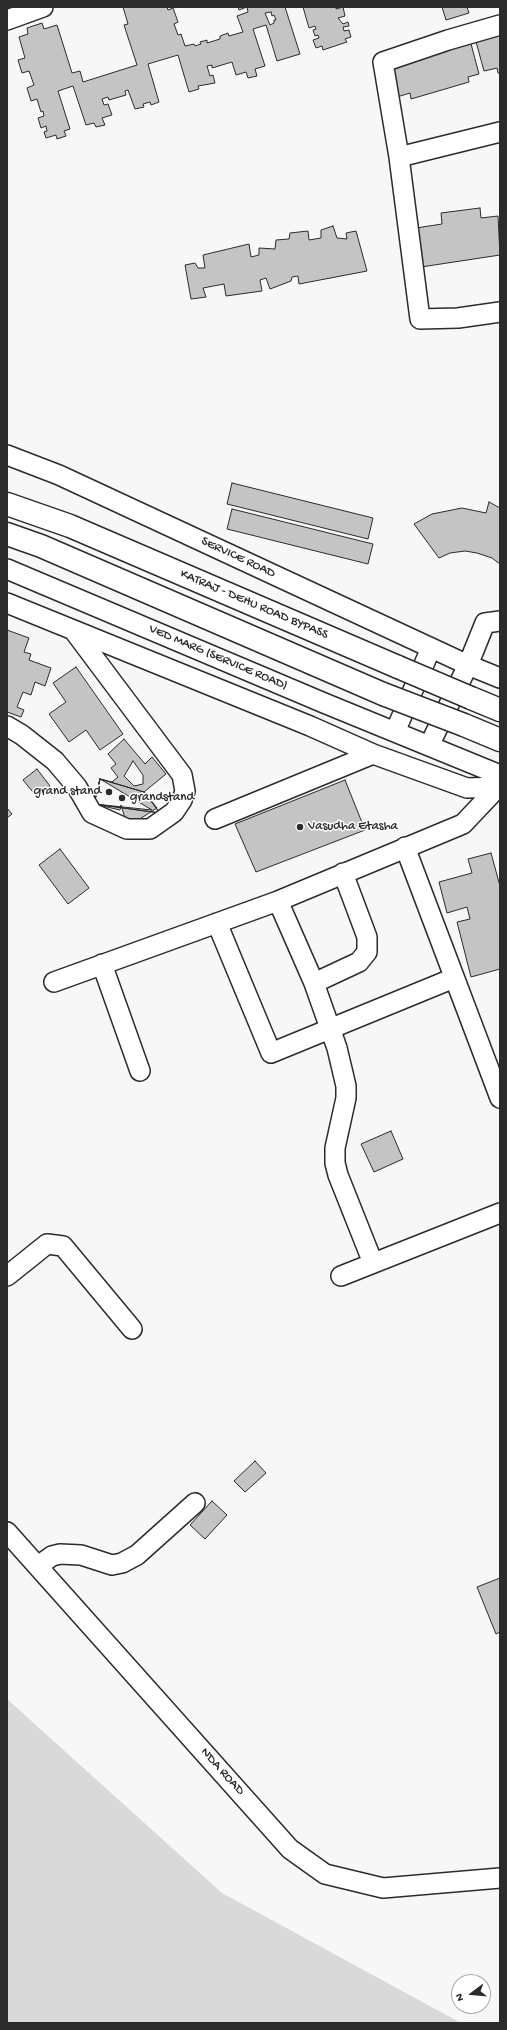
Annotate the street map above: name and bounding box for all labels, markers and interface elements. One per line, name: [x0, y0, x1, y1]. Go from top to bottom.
street label: SERVICE ROAD: [198, 534, 278, 582]
street label: KATRAJ - DEHU ROAD BYPASS: [178, 567, 330, 643]
street label: VED MARG (SERVICE ROAD): [146, 622, 290, 694]
place label: grand stand: [34, 784, 101, 800]
marker: grand stand: [104, 787, 114, 797]
place label: grandstand: [130, 790, 194, 806]
marker: grandstand: [117, 793, 127, 803]
place label: Vasudha Etasha: [308, 819, 398, 835]
marker: Vasudha Etasha: [295, 822, 305, 832]
street label: NDA ROAD: [197, 1745, 247, 1799]
north arrow: [451, 1974, 491, 2014]
text: N: [454, 1992, 467, 2002]

